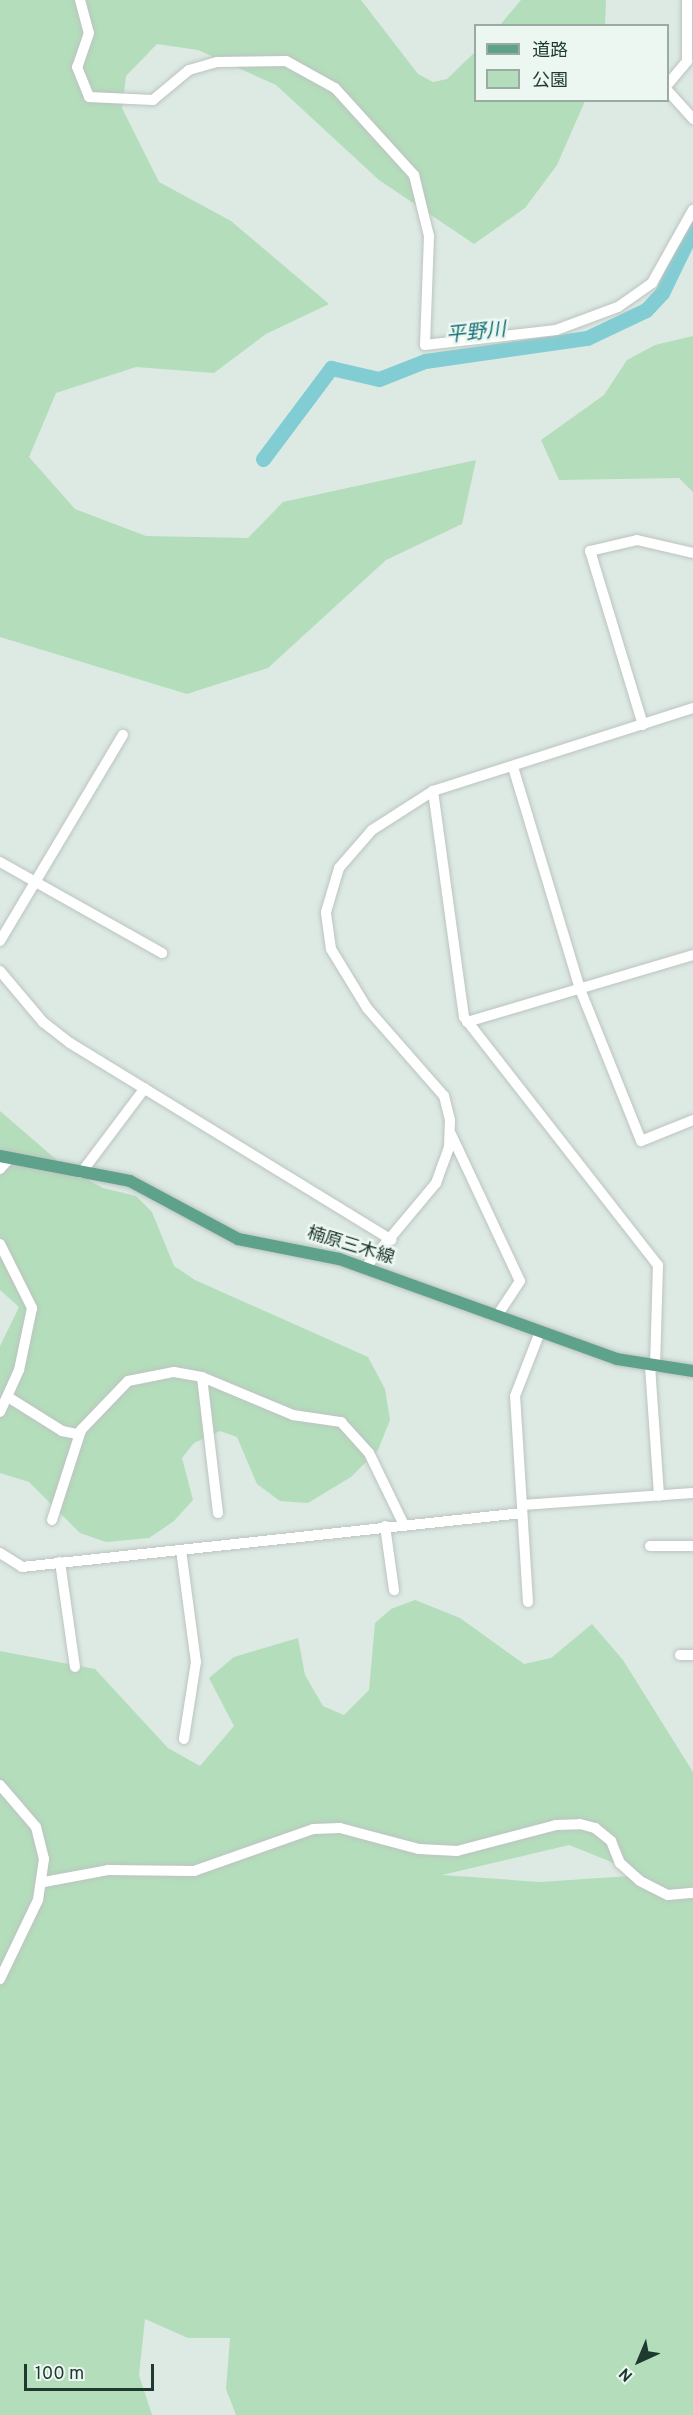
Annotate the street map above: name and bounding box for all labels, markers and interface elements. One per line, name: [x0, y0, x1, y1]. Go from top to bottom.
legend: [474, 24, 669, 102]
text: 道路: [532, 40, 568, 63]
text: 公園: [532, 70, 568, 93]
water label: 平野川: [445, 319, 507, 349]
street label: 楠原三木線: [304, 1224, 396, 1270]
north arrow: [609, 2331, 669, 2391]
scale bar: [27, 2352, 158, 2390]
text: 100 m: [35, 2363, 84, 2386]
text: N: [615, 2363, 638, 2385]

